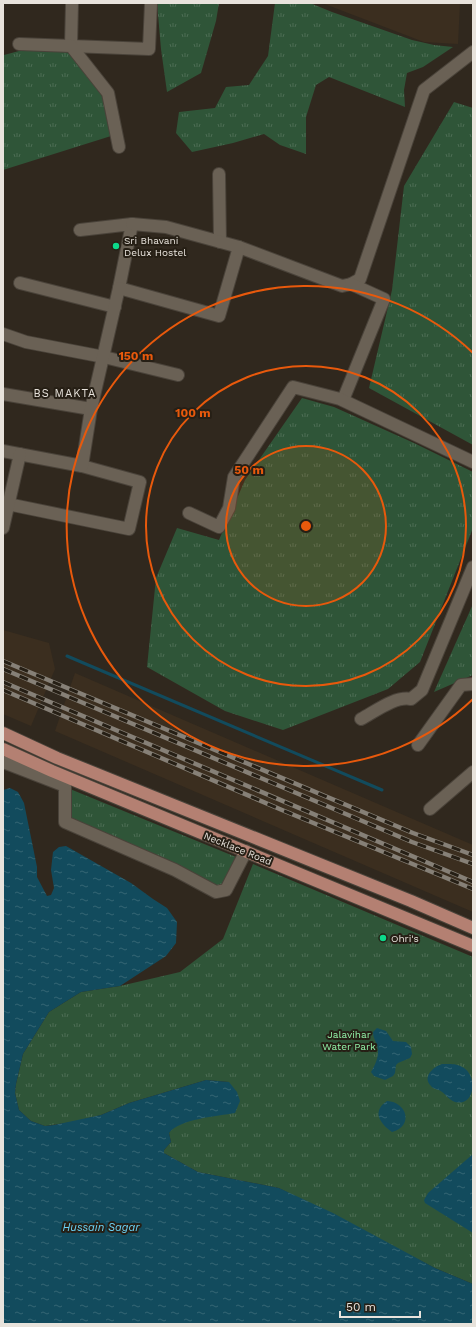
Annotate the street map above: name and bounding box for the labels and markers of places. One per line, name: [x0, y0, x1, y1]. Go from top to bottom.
place label: Sri Bhavani Delux Hostel: [124, 235, 186, 258]
marker: Sri Bhavani Delux Hostel: [111, 241, 121, 251]
centre of rings: [299, 519, 313, 533]
marker: Ohri's: [378, 933, 388, 943]
place label: Ohri's: [391, 933, 419, 944]

